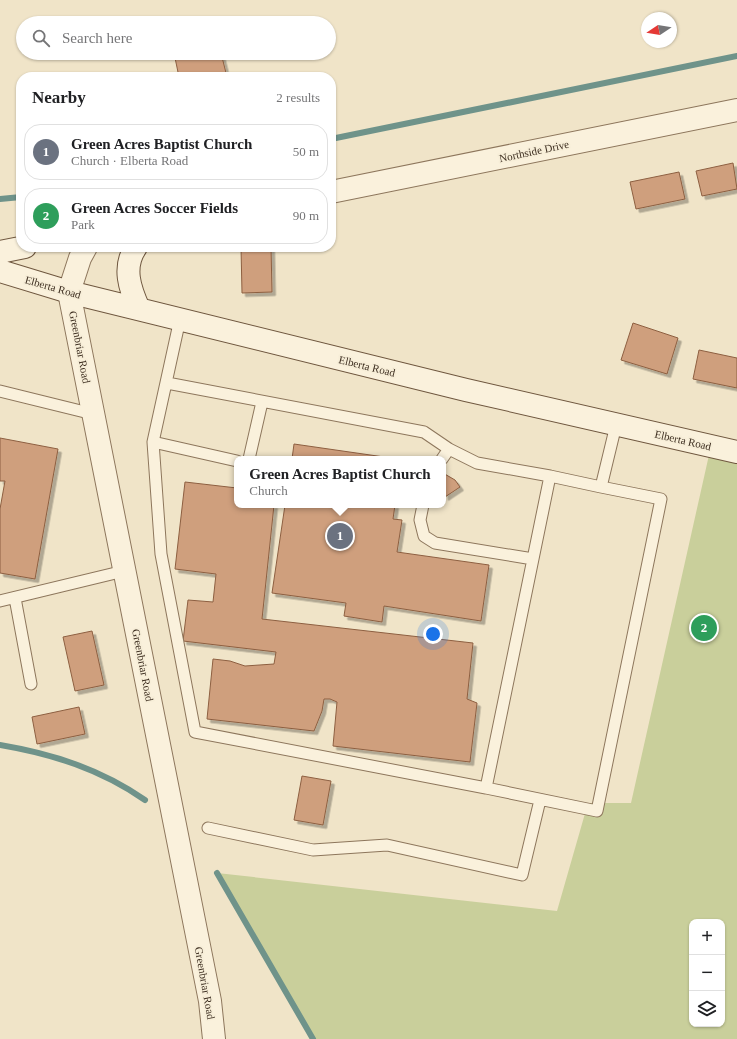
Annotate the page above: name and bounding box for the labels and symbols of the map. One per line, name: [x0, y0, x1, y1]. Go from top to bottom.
north arrow: [641, 12, 677, 48]
street label: Northside Drive: [498, 138, 570, 164]
street label: Elberta Road: [24, 273, 83, 301]
street label: Greenbriar Road: [67, 310, 93, 385]
street label: Elberta Road: [338, 353, 397, 379]
street label: Elberta Road: [654, 428, 713, 452]
pin: 1: [327, 521, 353, 551]
pin: 2: [691, 613, 717, 643]
your location: [423, 624, 443, 644]
street label: Greenbriar Road: [130, 628, 156, 703]
street label: Greenbriar Road: [193, 946, 217, 1021]

